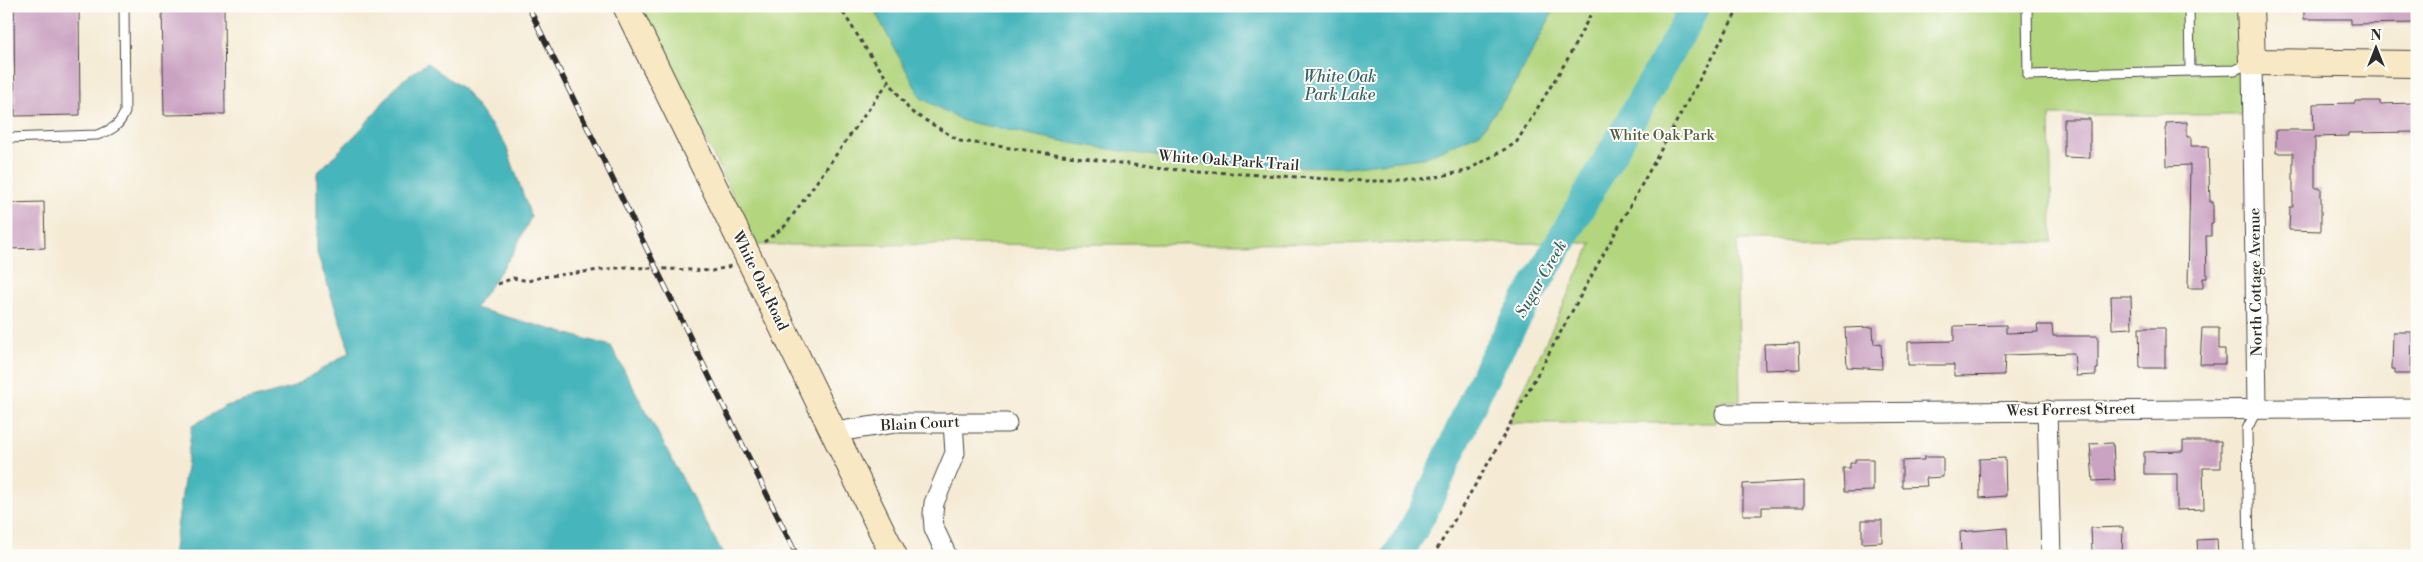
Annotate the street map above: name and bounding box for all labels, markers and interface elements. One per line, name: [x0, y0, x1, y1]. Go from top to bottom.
north arrow: [2350, 22, 2400, 72]
text: N: [2370, 27, 2382, 45]
water label: White Oak Park Lake: [1304, 67, 1377, 105]
park label: White Oak Park: [1609, 126, 1715, 145]
street label: White Oak Park Trail: [1157, 147, 1301, 175]
street label: North Cottage Avenue: [2245, 208, 2267, 356]
street label: White Oak Road: [727, 227, 792, 334]
water label: Sugar Creek: [1511, 237, 1571, 321]
street label: West Forrest Street: [2005, 399, 2136, 421]
street label: Blain Court: [879, 412, 961, 436]

